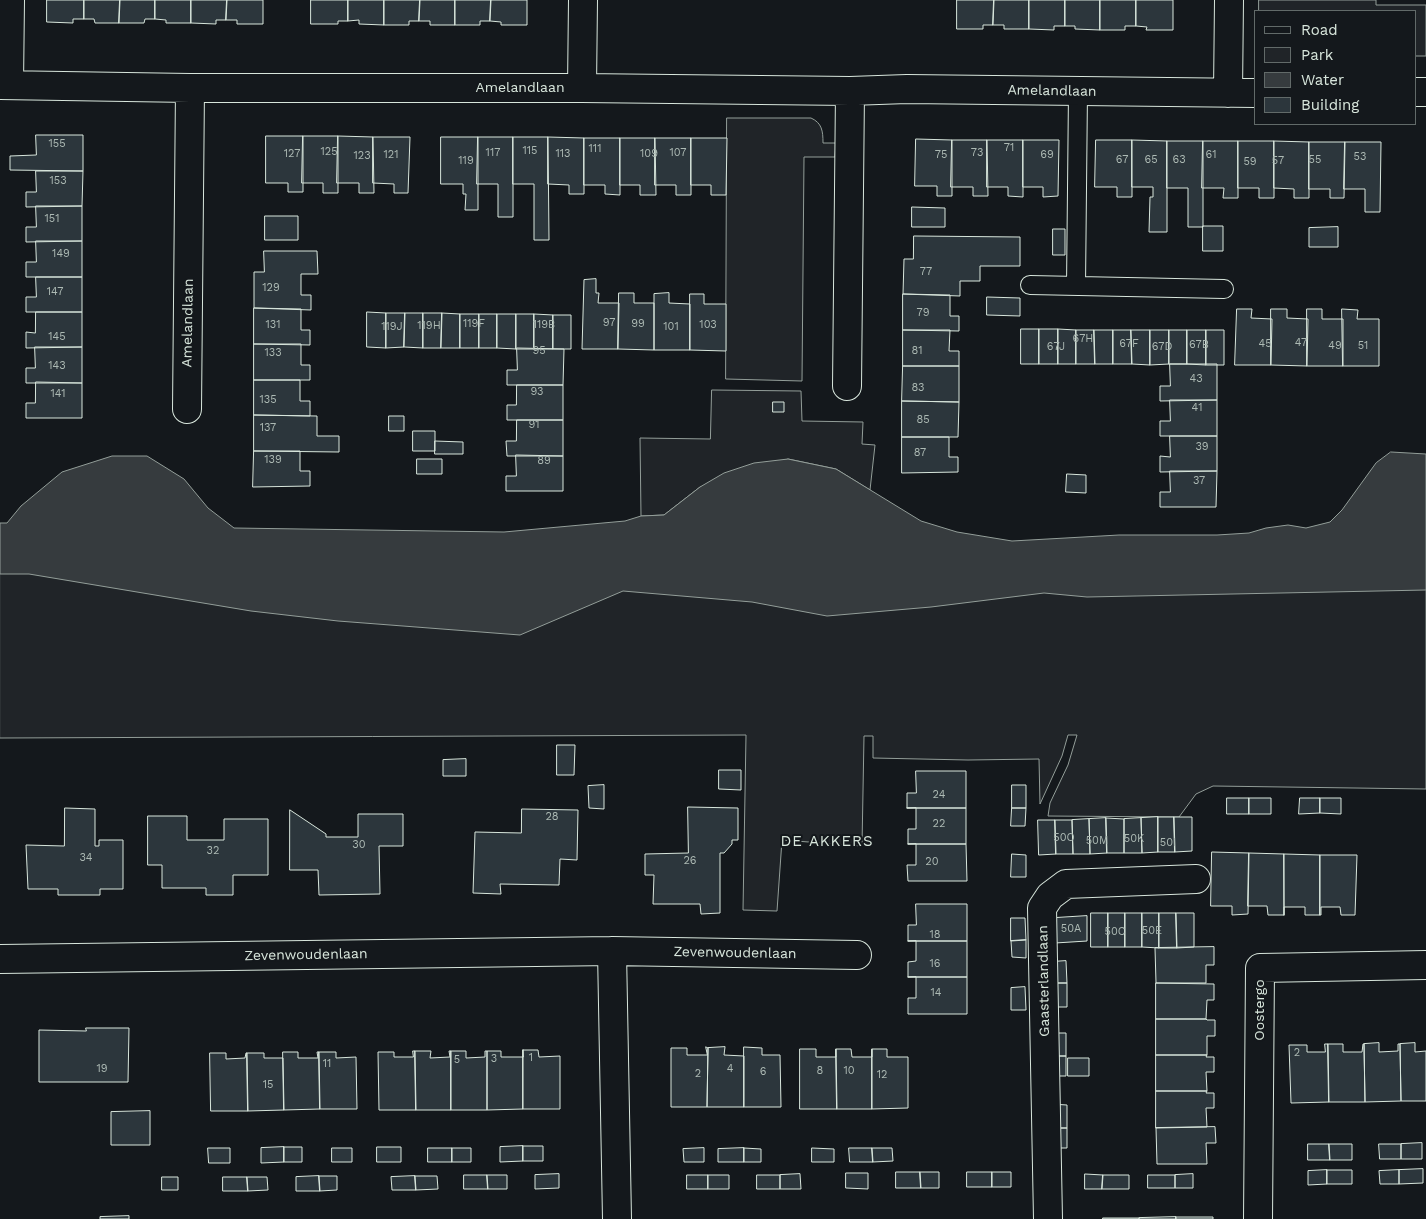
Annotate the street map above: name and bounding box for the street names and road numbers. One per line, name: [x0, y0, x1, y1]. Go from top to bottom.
street label: Amelandlaan: [475, 80, 565, 96]
street label: Amelandlaan: [1007, 82, 1097, 100]
street label: Amelandlaan: [179, 278, 197, 368]
street label: Gaasterlandlaan: [1035, 925, 1053, 1037]
street label: Zevenwoudenlaan: [673, 944, 797, 962]
street label: Zevenwoudenlaan: [244, 946, 368, 964]
street label: Oostergo: [1252, 979, 1268, 1041]

